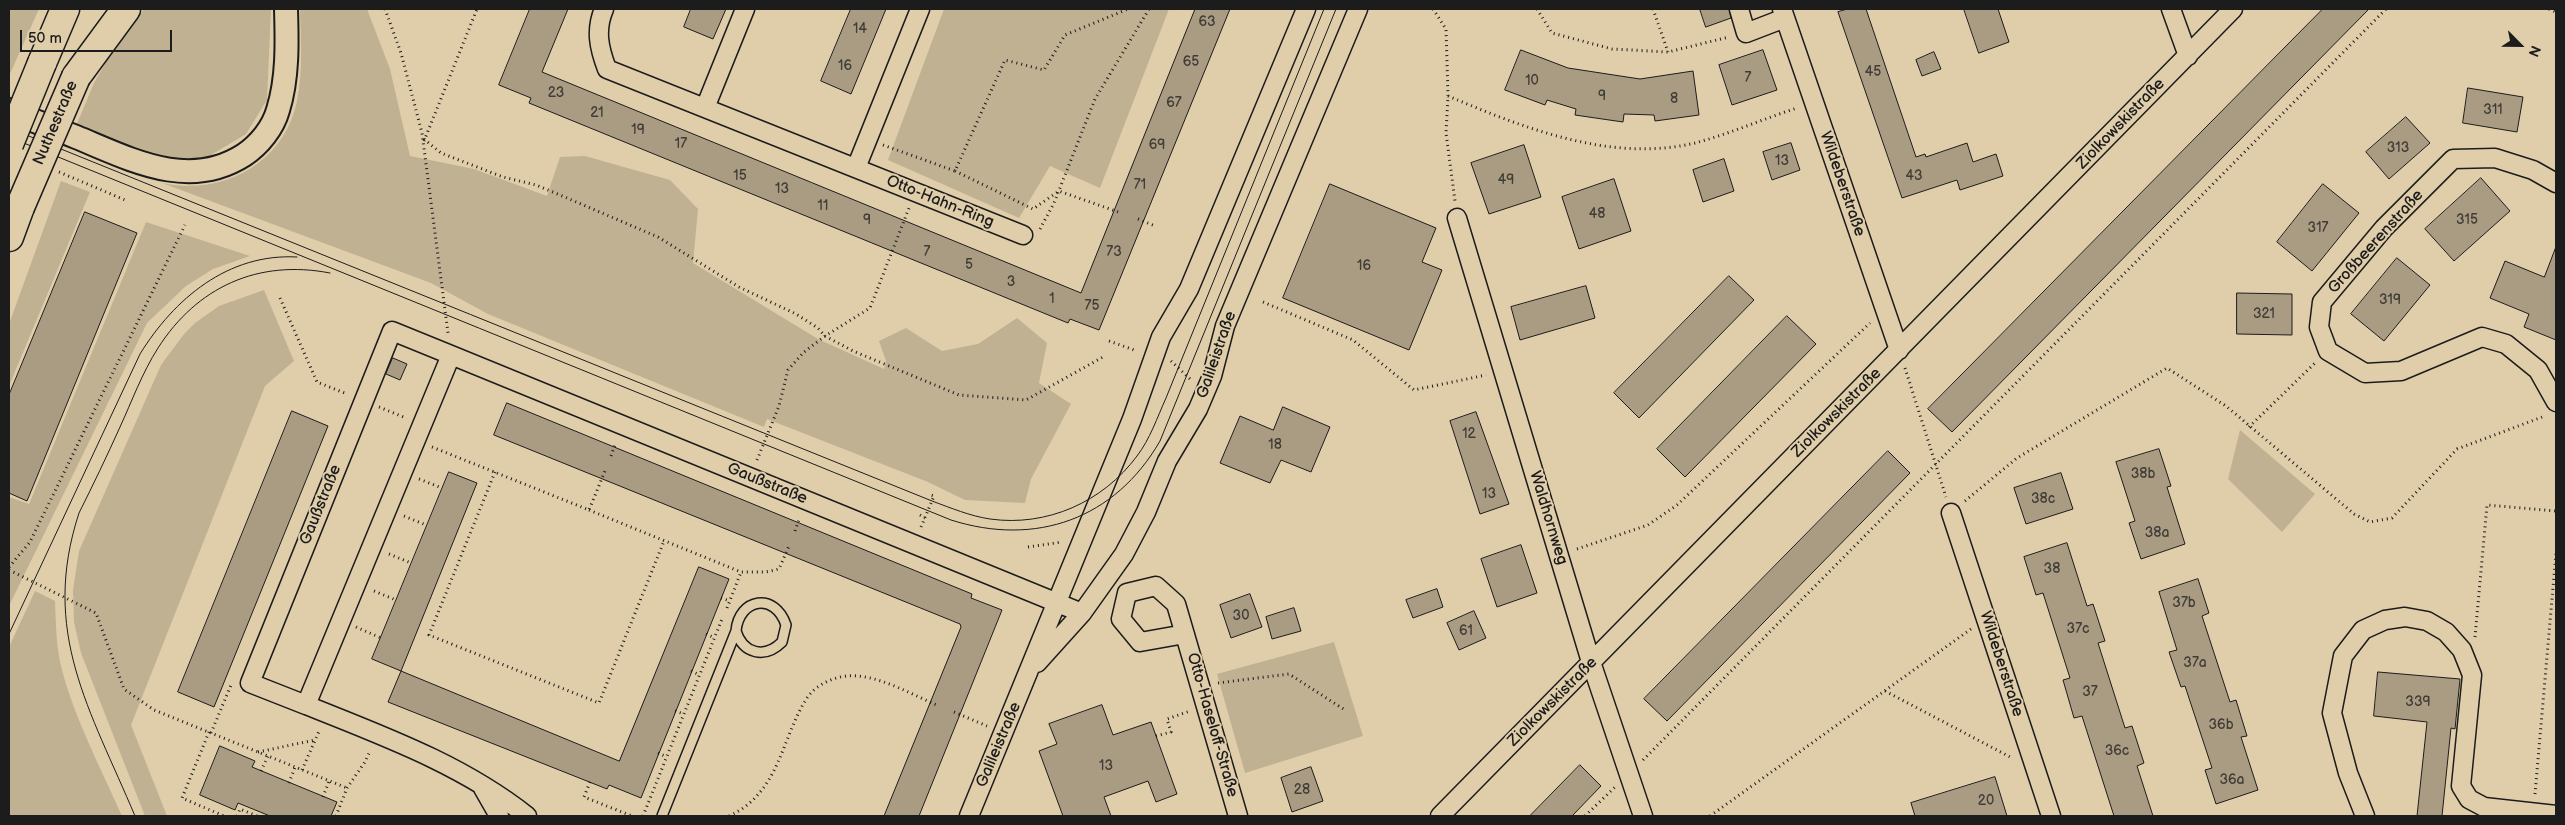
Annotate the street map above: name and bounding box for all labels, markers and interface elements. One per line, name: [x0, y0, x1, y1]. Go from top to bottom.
house number: 63: [1198, 14, 1216, 30]
scale bar: [22, 20, 175, 52]
north arrow: [2495, 20, 2545, 70]
house number: 14: [853, 21, 867, 37]
text: 50 m: [28, 29, 62, 48]
text: N: [2524, 43, 2544, 59]
house number: 65: [1183, 54, 1199, 70]
house number: 16: [838, 58, 852, 74]
house number: 45: [1865, 64, 1881, 80]
house number: 7: [1745, 70, 1751, 86]
house number: 10: [1525, 73, 1539, 89]
street label: Ziolkowskistraße: [2073, 75, 2169, 173]
street label: Nuthestraße: [30, 78, 82, 168]
house number: 23: [548, 85, 564, 101]
house number: 9: [1598, 88, 1606, 104]
house number: 8: [1670, 91, 1678, 107]
house number: 67: [1166, 95, 1182, 111]
house number: 311: [2483, 102, 2503, 118]
house number: 21: [590, 105, 604, 121]
house number: 19: [631, 122, 645, 138]
street label: Wildeberstraße: [1815, 129, 1869, 239]
house number: 17: [675, 136, 687, 152]
house number: 69: [1149, 137, 1165, 153]
house number: 313: [2387, 140, 2409, 156]
house number: 13: [1775, 153, 1789, 169]
house number: 15: [733, 168, 747, 184]
house number: 43: [1905, 168, 1923, 184]
street label: Otto-Hahn-Ring: [883, 172, 997, 232]
house number: 49: [1498, 172, 1514, 188]
house number: 71: [1134, 177, 1146, 193]
house number: 13: [775, 181, 789, 197]
street label: Großbeerenstraße: [2324, 186, 2428, 298]
house number: 11: [818, 198, 828, 214]
house number: 48: [1589, 206, 1605, 222]
house number: 9: [863, 212, 871, 228]
house number: 315: [2456, 212, 2478, 228]
house number: 317: [2308, 220, 2328, 236]
house number: 7: [924, 244, 930, 260]
house number: 73: [1106, 244, 1122, 260]
house number: 5: [965, 257, 973, 273]
house number: 16: [1357, 258, 1371, 274]
house number: 3: [1007, 274, 1015, 290]
house number: 1: [1049, 291, 1055, 307]
house number: 319: [2379, 292, 2401, 308]
house number: 75: [1085, 298, 1099, 314]
house number: 321: [2253, 306, 2275, 322]
street label: Galileistraße: [1193, 309, 1241, 401]
street label: Ziolkowskistraße: [1788, 364, 1886, 462]
house number: 12: [1462, 426, 1476, 442]
house number: 18: [1268, 437, 1282, 453]
street label: Gaußstraße: [724, 459, 810, 509]
street label: Gaußstraße: [296, 462, 346, 548]
house number: 38b: [2131, 466, 2155, 482]
street label: Waldhornweg: [1525, 469, 1571, 567]
house number: 13: [1482, 486, 1496, 502]
house number: 38c: [2031, 491, 2055, 507]
house number: 38a: [2145, 525, 2169, 541]
house number: 38: [2044, 561, 2060, 577]
house number: 37b: [2172, 595, 2196, 611]
house number: 30: [1233, 608, 1249, 624]
street label: Wildeberstraße: [1975, 609, 2027, 719]
house number: 37c: [2067, 621, 2089, 637]
house number: 61: [1459, 623, 1473, 639]
street label: Otto-Haseloff-Straße: [1182, 651, 1242, 799]
street label: Ziolkowskistraße: [1504, 653, 1602, 751]
house number: 37a: [2183, 655, 2207, 671]
house number: 37: [2082, 684, 2098, 700]
house number: 339: [2405, 694, 2431, 710]
street label: Galileistraße: [972, 699, 1026, 791]
house number: 36b: [2208, 717, 2234, 733]
house number: 36c: [2105, 743, 2129, 759]
house number: 13: [1099, 758, 1113, 774]
house number: 36a: [2219, 772, 2245, 788]
house number: 28: [1294, 782, 1310, 798]
house number: 20: [1978, 793, 1994, 809]

